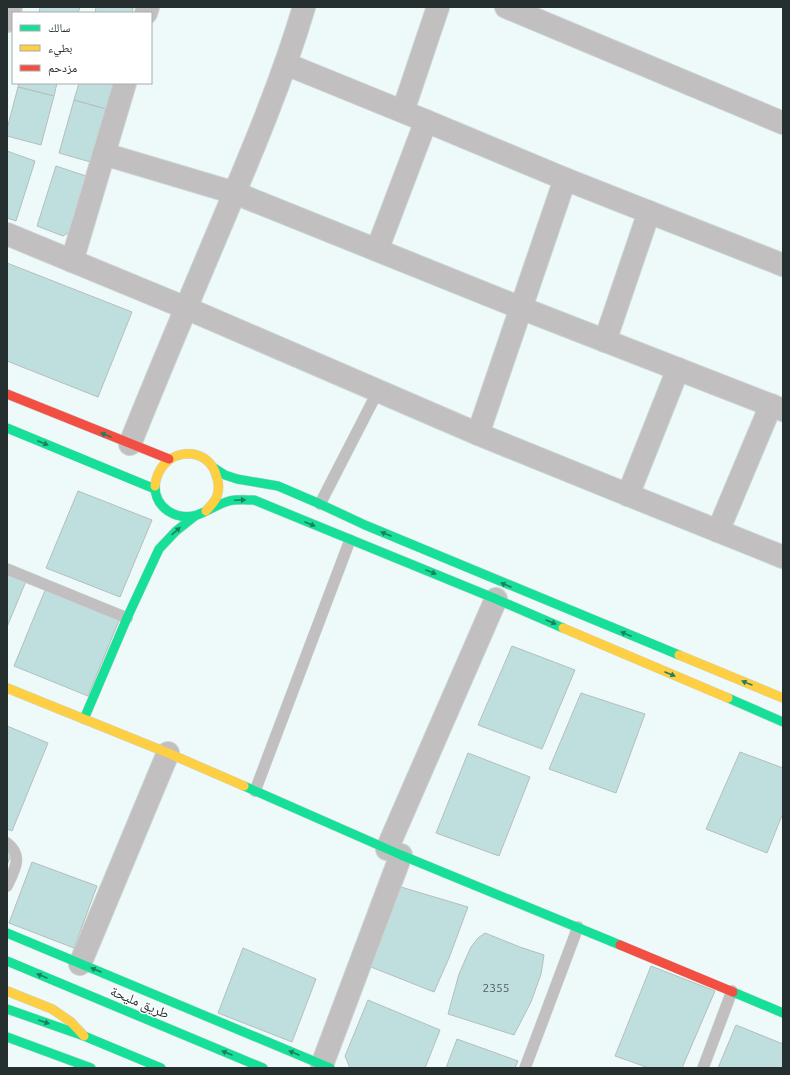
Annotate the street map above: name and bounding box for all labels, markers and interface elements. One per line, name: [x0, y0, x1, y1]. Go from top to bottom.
legend: [12, 12, 152, 84]
text: سالك: [48, 21, 70, 34]
text: بطيء: [48, 41, 72, 58]
text: مزدحم: [48, 61, 77, 76]
one-way arrow: [100, 431, 112, 437]
one-way arrow: [38, 440, 49, 446]
one-way arrow: [234, 497, 246, 504]
one-way arrow: [305, 521, 317, 527]
one-way arrow: [171, 527, 181, 536]
one-way arrow: [381, 531, 392, 537]
one-way arrow: [425, 570, 437, 576]
one-way arrow: [500, 581, 512, 587]
one-way arrow: [545, 620, 557, 626]
one-way arrow: [621, 631, 632, 637]
one-way arrow: [664, 671, 676, 677]
one-way arrow: [741, 680, 752, 686]
one-way arrow: [90, 967, 102, 973]
one-way arrow: [36, 972, 48, 978]
house number: 2355: [482, 981, 510, 994]
street label: طريق مليحة: [107, 982, 172, 1023]
one-way arrow: [38, 1020, 50, 1026]
one-way arrow: [221, 1050, 232, 1056]
one-way arrow: [288, 1050, 299, 1056]

